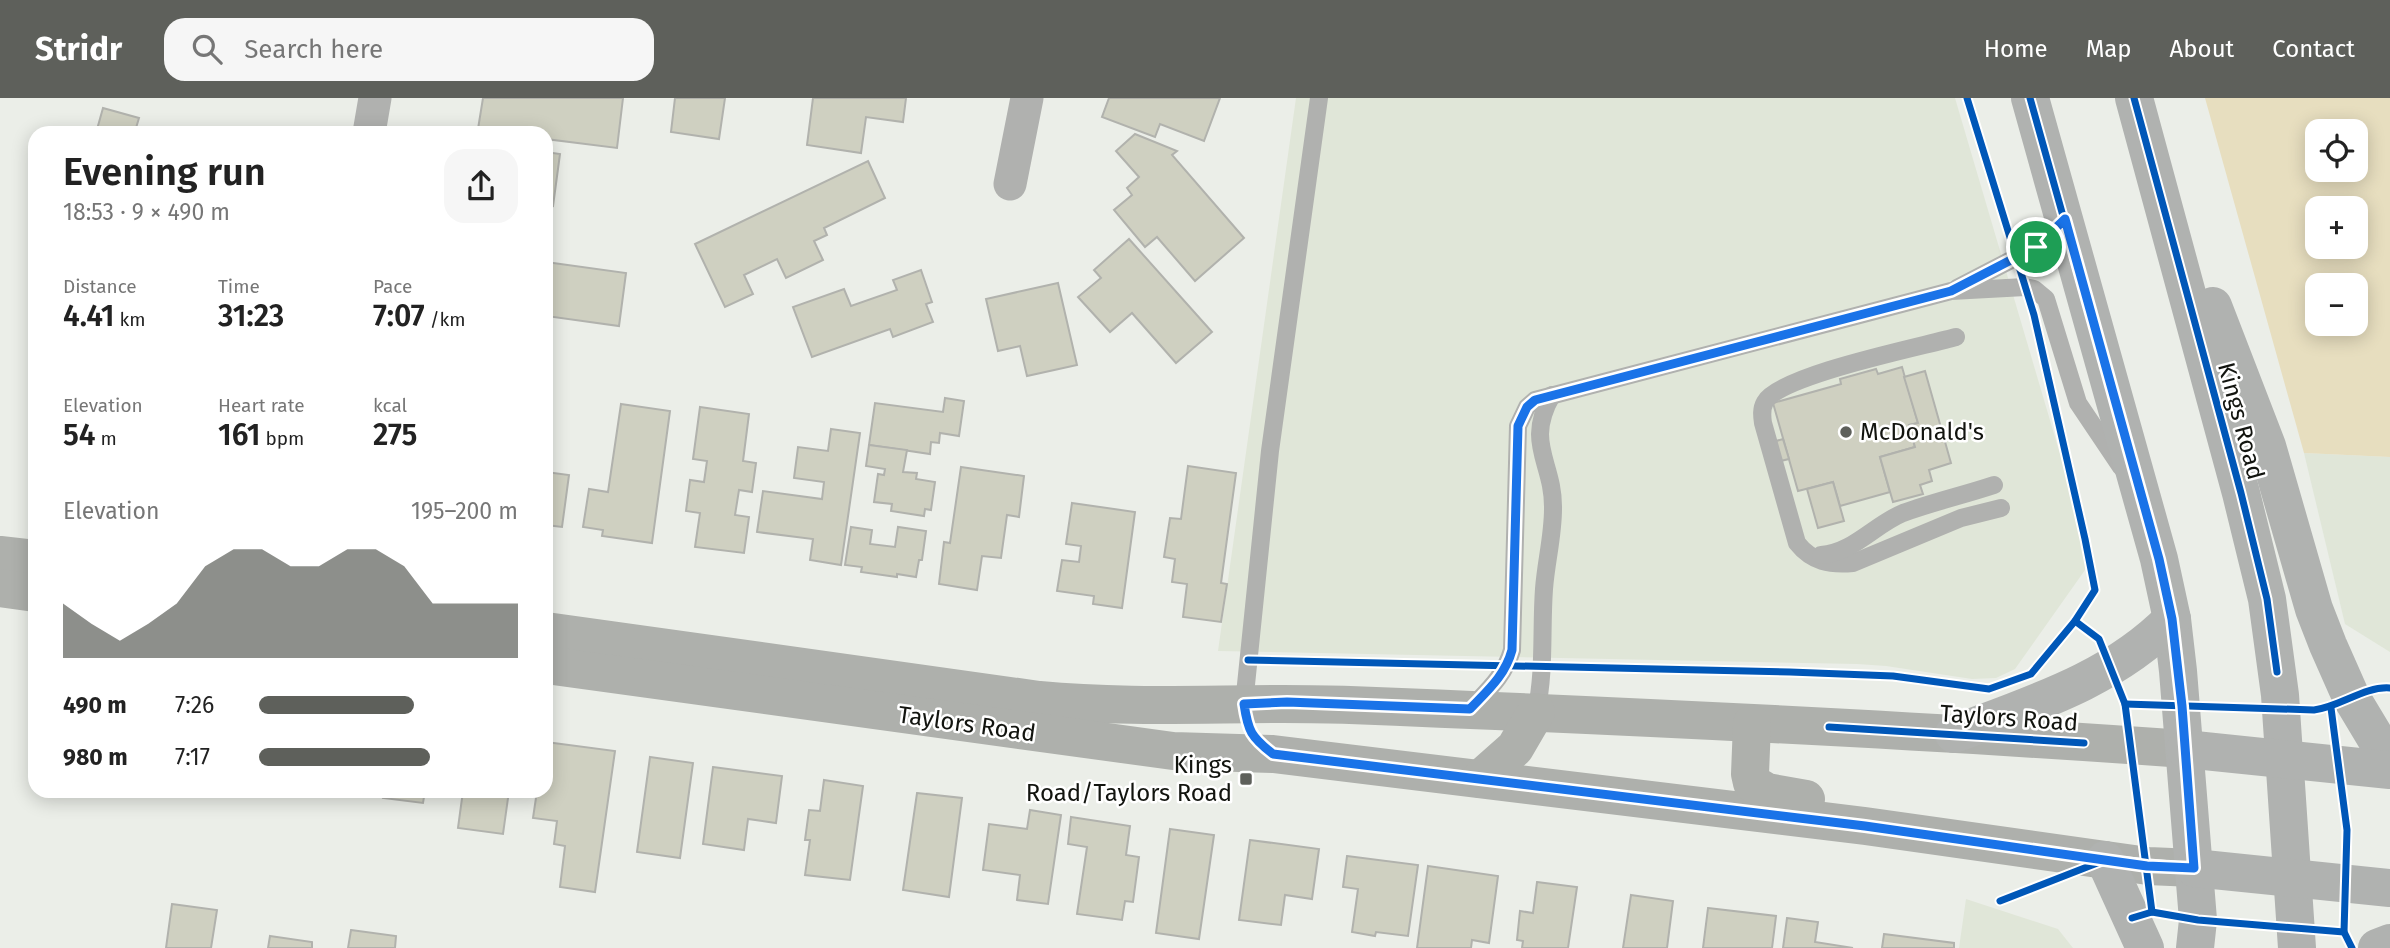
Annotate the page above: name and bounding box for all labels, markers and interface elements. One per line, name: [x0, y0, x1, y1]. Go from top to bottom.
search box: [164, 18, 654, 81]
text: Stridr: [35, 29, 122, 69]
icon: search: [188, 30, 226, 68]
text: Search here: [244, 34, 383, 65]
text: Home: [1984, 35, 2048, 63]
text: Map: [2086, 35, 2132, 63]
text: About: [2170, 35, 2234, 63]
text: Contact: [2272, 35, 2355, 63]
map controls: [2305, 119, 2368, 336]
button: locate: [2305, 119, 2368, 182]
text: Evening run: [63, 149, 266, 195]
button: share: [444, 149, 518, 223]
button: +: [2305, 196, 2368, 259]
text: 18:53 · 9 × 490 m: [63, 198, 230, 226]
pin: [2006, 217, 2066, 277]
icon: arrive: [2017, 228, 2055, 266]
button: −: [2305, 273, 2368, 336]
text: Distance: [63, 275, 137, 298]
text: Time: [218, 275, 260, 298]
text: Pace: [373, 275, 412, 298]
text: 4.41: [63, 298, 115, 334]
text: 31:23: [218, 298, 284, 334]
text: 7:07: [373, 298, 425, 334]
text: km: [115, 308, 146, 331]
text: /km: [425, 308, 466, 331]
street label: Kings Road: [2212, 359, 2270, 483]
text: Elevation: [63, 394, 143, 417]
text: Heart rate: [218, 394, 305, 417]
text: kcal: [373, 394, 407, 417]
text: 54: [63, 417, 96, 453]
text: 161: [218, 417, 260, 453]
text: 275: [373, 417, 417, 453]
place label: McDonald's: [1860, 418, 1984, 446]
marker: McDonald's: [1838, 424, 1854, 440]
text: m: [96, 427, 117, 450]
text: bpm: [260, 427, 304, 450]
text: Elevation: [63, 497, 159, 525]
text: 195–200 m: [411, 497, 518, 525]
text: 490 m: [63, 691, 127, 719]
text: 7:26: [175, 691, 214, 719]
street label: Taylors Road: [1939, 699, 2079, 737]
street label: Taylors Road: [896, 701, 1038, 747]
text: 980 m: [63, 743, 128, 771]
text: 7:17: [175, 743, 210, 771]
place label: Kings Road/Taylors Road: [1026, 751, 1232, 807]
marker: Kings Road/Taylors Road: [1238, 771, 1254, 787]

